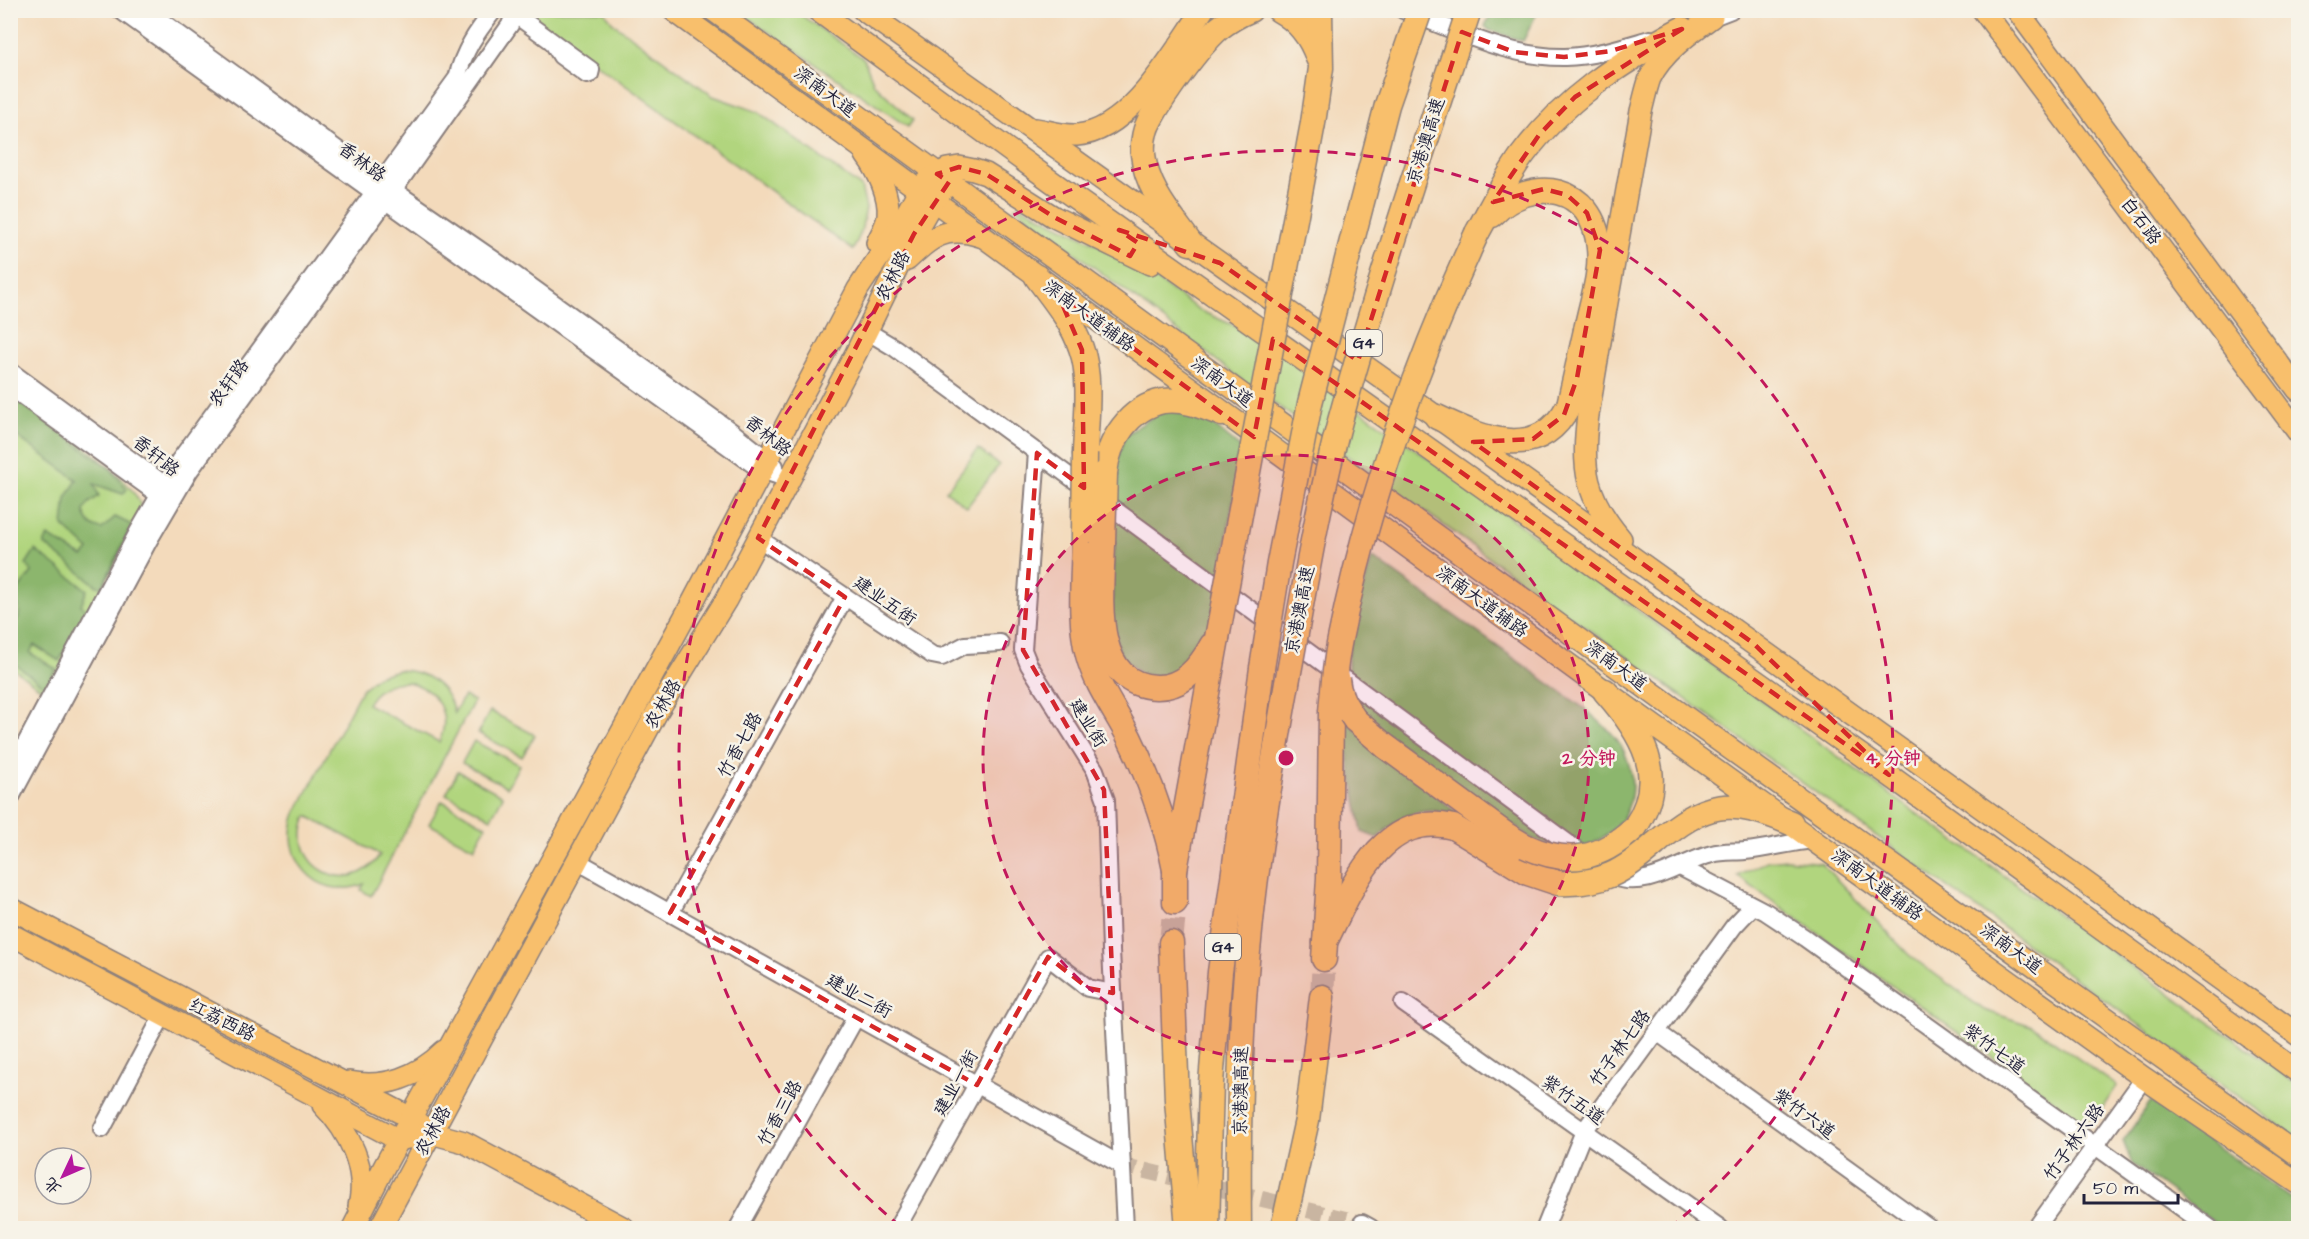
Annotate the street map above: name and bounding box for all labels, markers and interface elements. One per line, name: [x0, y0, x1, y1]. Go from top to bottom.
street label: 深南大道: [789, 61, 861, 123]
street label: 京港澳高速: [1401, 94, 1451, 188]
street label: 香林路: [333, 136, 391, 188]
street label: 白石路: [2115, 192, 2167, 250]
street label: 农林路: [870, 246, 916, 306]
street label: 深南大道辅路: [1038, 274, 1140, 358]
road number: G4: [1346, 330, 1382, 356]
street label: 深南大道: [1186, 351, 1258, 413]
street label: 农轩路: [203, 354, 255, 412]
street label: 香林路: [739, 409, 797, 463]
street label: 香轩路: [127, 429, 185, 483]
street label: 深南大道辅路: [1431, 560, 1533, 644]
street label: 京港澳高速: [1279, 563, 1321, 657]
street label: 建业五街: [848, 570, 922, 632]
street label: 深南大道: [1580, 635, 1652, 697]
street label: 农林路: [639, 674, 687, 734]
street label: 建业街: [1063, 693, 1113, 753]
street label: 竹香七路: [712, 707, 768, 783]
text: 2 分钟: [1561, 746, 1616, 771]
text: 4 分钟: [1865, 746, 1921, 771]
centre of rings: [1276, 748, 1296, 768]
street label: 深南大道辅路: [1826, 843, 1928, 927]
street label: 深南大道: [1975, 918, 2047, 980]
road number: G4: [1205, 934, 1241, 960]
street label: 建业二街: [821, 968, 897, 1024]
street label: 红荔西路: [184, 993, 260, 1047]
street label: 竹子林七路: [1583, 1004, 1657, 1092]
street label: 紫竹七道: [1958, 1018, 2030, 1080]
street label: 建业一街: [928, 1045, 984, 1121]
street label: 京港澳高速: [1228, 1046, 1254, 1136]
street label: 紫竹五道: [1536, 1069, 1610, 1131]
street label: 竹香三路: [752, 1075, 808, 1151]
street label: 紫竹六道: [1768, 1083, 1840, 1145]
street label: 竹子林六路: [2037, 1098, 2111, 1186]
street label: 农林路: [409, 1101, 457, 1161]
north arrow: [33, 1146, 93, 1206]
scale bar: [2084, 1167, 2178, 1205]
text: 北: [39, 1172, 66, 1199]
text: 50 m: [2093, 1176, 2138, 1201]

